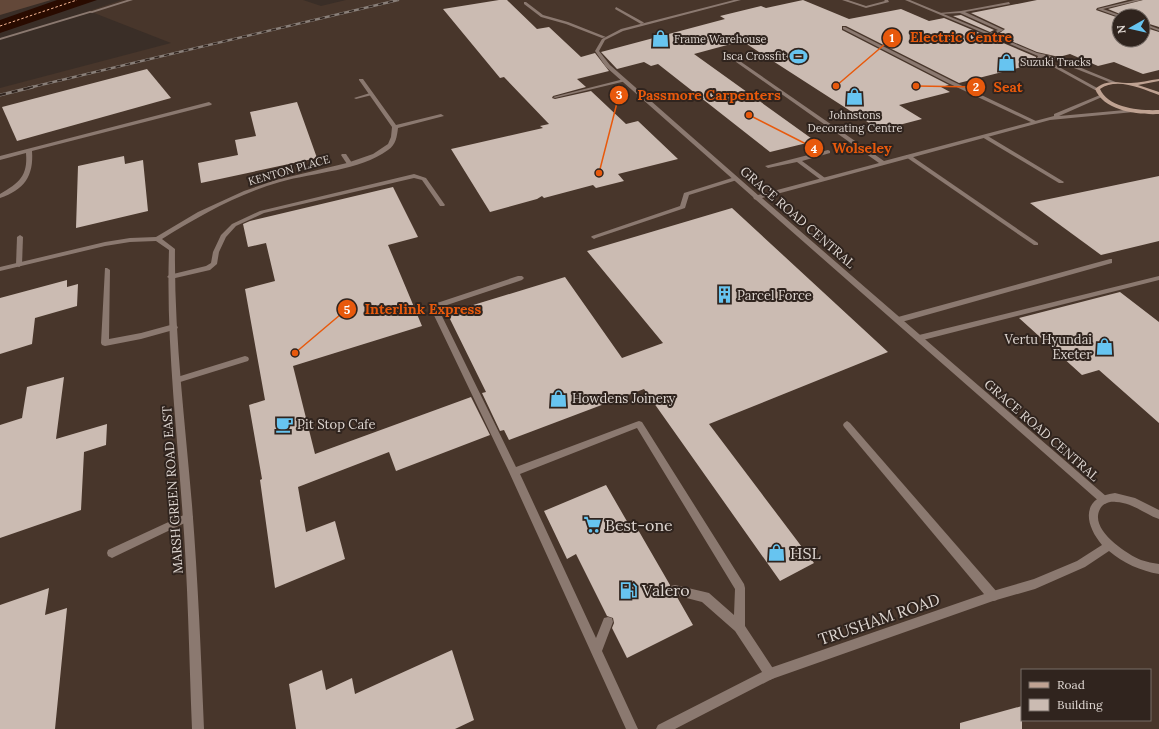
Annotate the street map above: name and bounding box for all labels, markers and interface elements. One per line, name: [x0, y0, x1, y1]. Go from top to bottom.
north arrow: [1111, 8, 1151, 48]
text: N: [1114, 24, 1129, 35]
callout: Electric Centre: [882, 25, 1020, 51]
text: Electric Centre: [910, 28, 1012, 46]
shop icon: Frame Warehouse: [651, 29, 671, 49]
text: 1: [890, 30, 895, 45]
place label: Frame Warehouse: [674, 32, 766, 46]
sports icon: Isca Crossfit: [789, 46, 809, 66]
place label: Isca Crossfit: [723, 49, 787, 63]
shop icon: Suzuki Tracks: [997, 52, 1017, 72]
place label: Suzuki Tracks: [1020, 55, 1091, 69]
callout: Seat: [966, 74, 1031, 100]
text: Seat: [994, 78, 1023, 96]
text: 2: [973, 79, 979, 94]
callout: Passmore Carpenters: [609, 82, 788, 108]
text: Passmore Carpenters: [637, 86, 781, 104]
text: 3: [616, 87, 623, 102]
shop icon: Johnstons Decorating Centre: [845, 87, 865, 107]
place label: Johnstons Decorating Centre: [808, 108, 902, 135]
callout: Wolseley: [804, 135, 900, 161]
text: Wolseley: [832, 139, 892, 157]
text: 4: [811, 141, 818, 156]
street label: KENTON PLACE: [247, 152, 332, 188]
street label: GRACE ROAD CENTRAL: [737, 163, 859, 272]
building icon: Parcel Force: [714, 285, 734, 305]
place label: Parcel Force: [737, 287, 812, 304]
callout: Interlink Express: [337, 296, 489, 322]
text: Interlink Express: [365, 300, 481, 318]
text: 5: [344, 302, 351, 317]
place label: Vertu Hyundai Exeter: [1003, 331, 1092, 363]
shop icon: Vertu Hyundai Exeter: [1095, 336, 1115, 356]
street label: GRACE ROAD CENTRAL: [981, 376, 1103, 485]
shop icon: Howdens Joinery: [549, 388, 569, 408]
place label: Howdens Joinery: [572, 390, 676, 407]
street label: MARSH GREEN ROAD EAST: [158, 405, 187, 574]
cafe icon: Pit Stop Cafe: [274, 414, 294, 434]
place label: Pit Stop Cafe: [297, 416, 376, 433]
supermarket icon: Best-one: [582, 515, 602, 535]
place label: Best-one: [605, 515, 673, 535]
shop icon: HSL: [767, 543, 787, 563]
place label: HSL: [790, 543, 821, 563]
fuel station icon: Valero: [619, 580, 639, 600]
place label: Valero: [641, 580, 690, 600]
street label: TRUSHAM ROAD: [816, 589, 942, 649]
legend: [1021, 669, 1151, 721]
text: Road: [1057, 677, 1085, 692]
text: Building: [1057, 697, 1103, 712]

